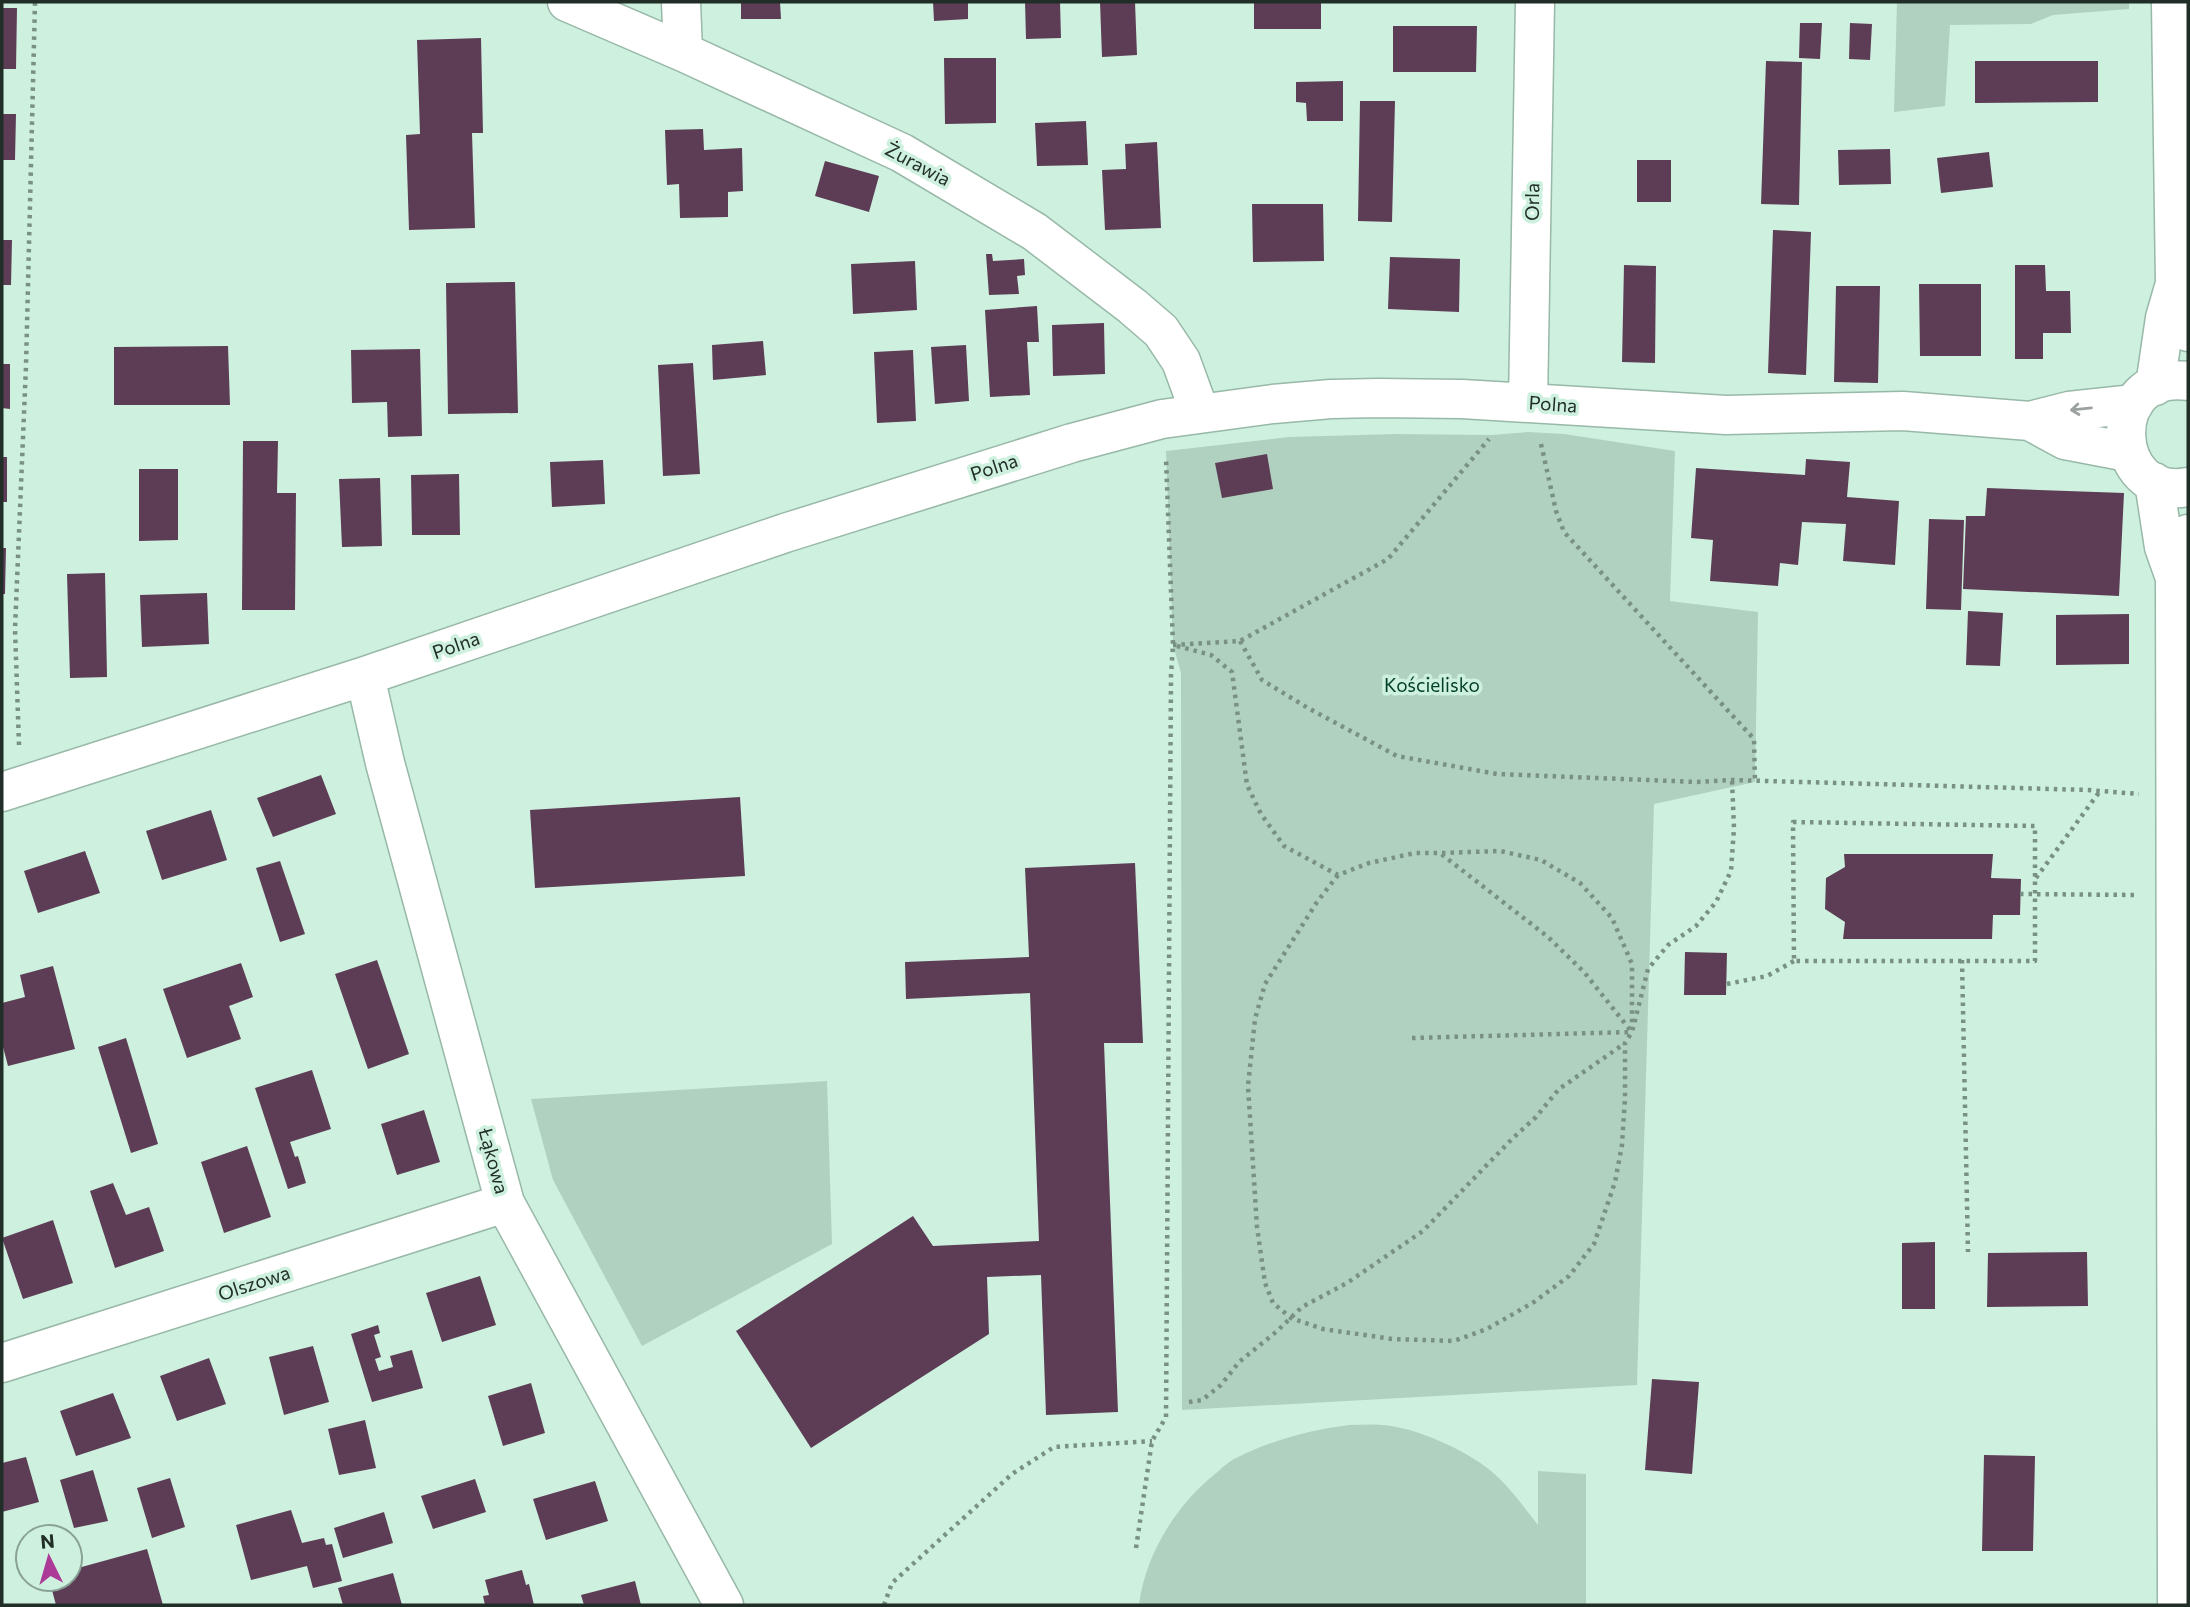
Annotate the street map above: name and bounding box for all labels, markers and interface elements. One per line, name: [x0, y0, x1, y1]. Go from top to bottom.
street label: Żurawia: [882, 137, 955, 190]
street label: Orla: [1520, 183, 1543, 221]
street label: Polna: [1528, 390, 1578, 417]
one-way arrow: [2070, 403, 2093, 416]
street label: Polna: [967, 448, 1021, 485]
street label: Polna: [429, 626, 483, 663]
park label: Kościelisko: [1384, 673, 1480, 696]
street label: Łąkowa: [474, 1125, 514, 1196]
street label: Olszowa: [215, 1260, 293, 1305]
north arrow: [14, 1523, 84, 1593]
text: N: [39, 1528, 56, 1553]

